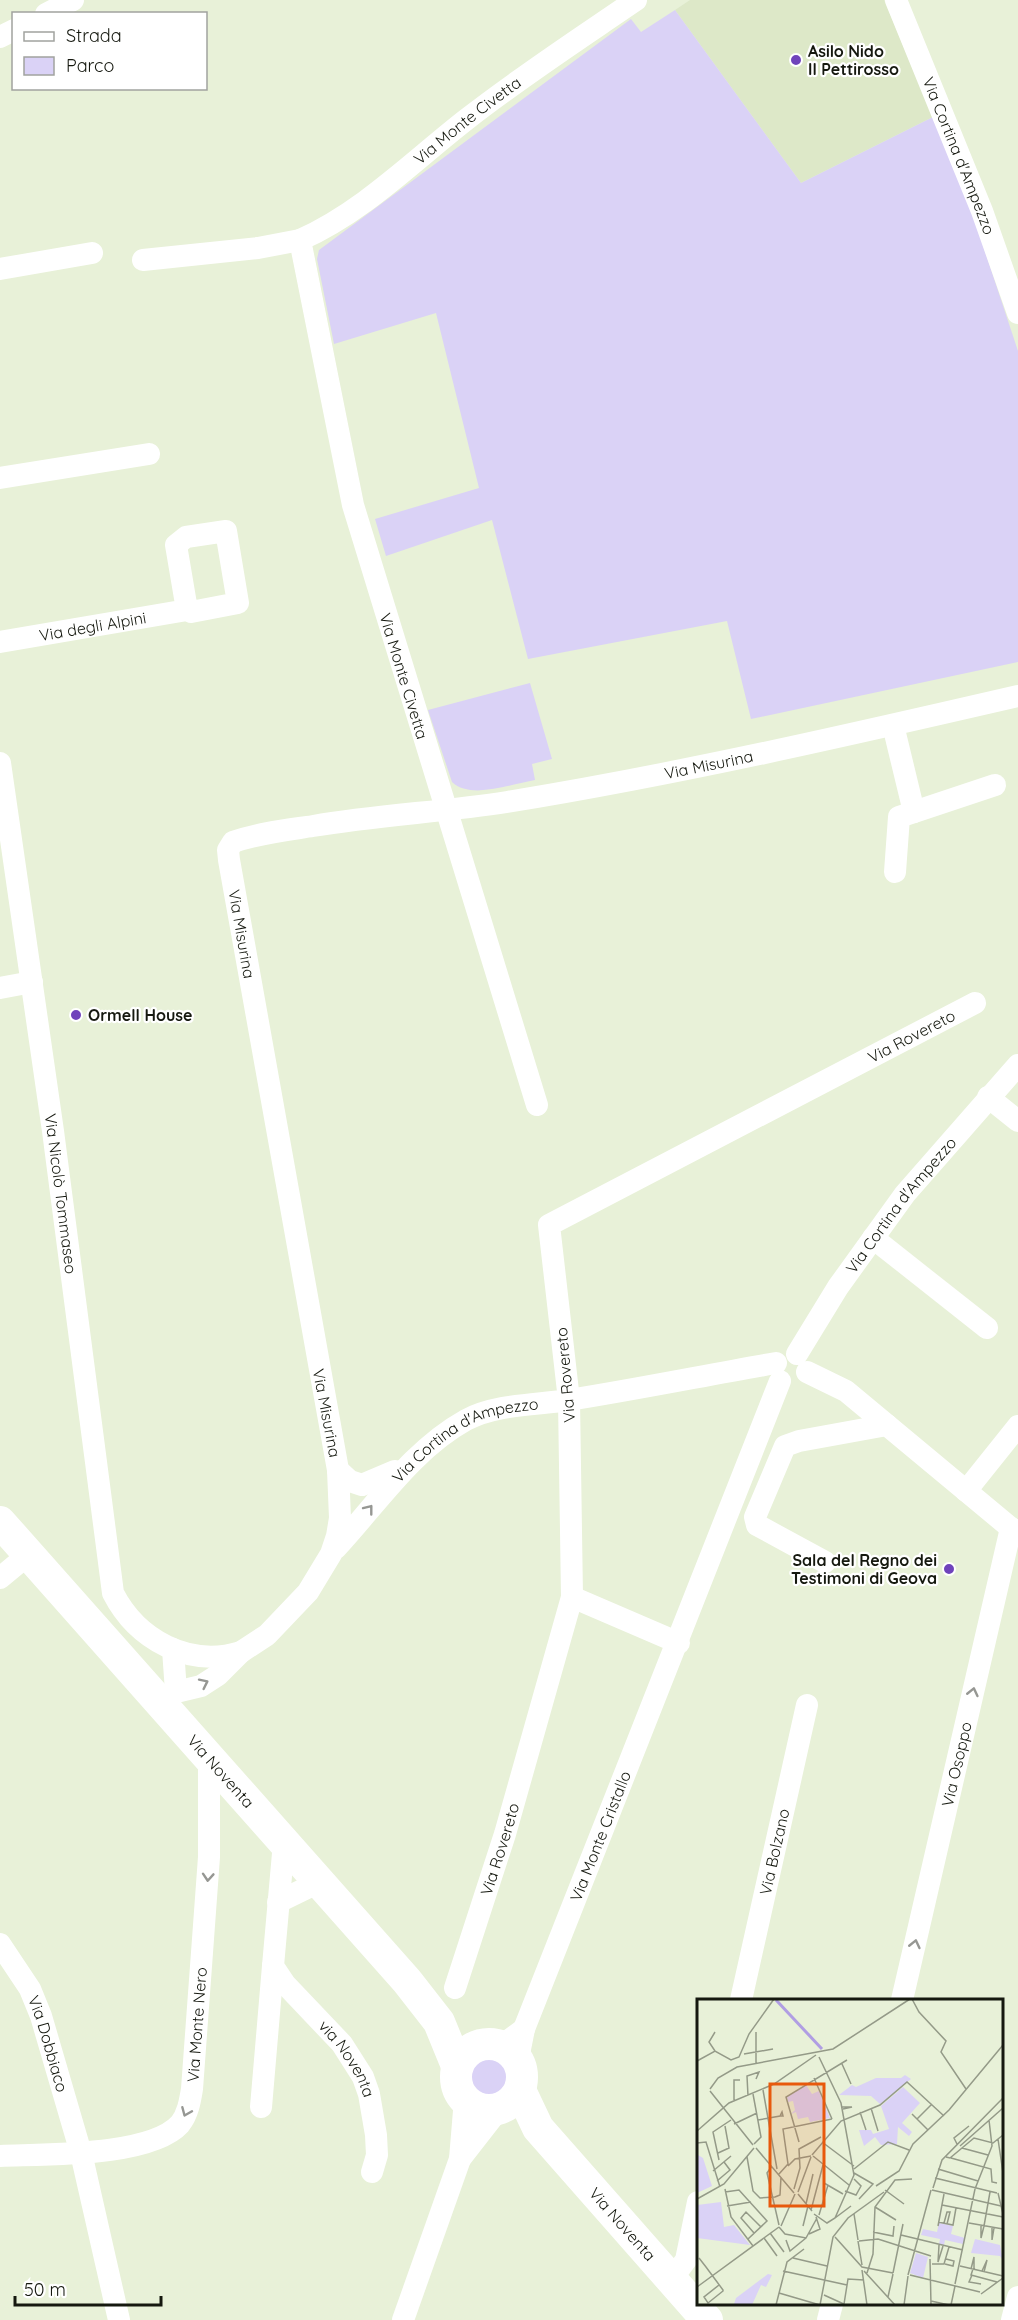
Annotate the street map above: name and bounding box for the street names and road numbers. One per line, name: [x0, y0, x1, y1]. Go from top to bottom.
street label: Via Monte Civetta: [409, 72, 525, 169]
street label: Via Cortina d'Ampezzo: [918, 74, 999, 237]
street label: Via degli Alpini: [38, 607, 148, 645]
street label: Via Monte Civetta: [375, 610, 433, 742]
street label: Via Misurina: [663, 746, 755, 783]
street label: Via Misurina: [224, 888, 260, 980]
street label: Via Rovereto: [864, 1005, 958, 1067]
street label: Via Nicolò Tommaseo: [41, 1112, 81, 1275]
street label: Via Cortina d'Ampezzo: [841, 1133, 961, 1277]
street label: Via Rovereto: [551, 1326, 579, 1424]
street label: Via Misurina: [309, 1367, 345, 1459]
street label: Via Cortina d'Ampezzo: [388, 1393, 539, 1487]
street label: Via Osoppo: [937, 1720, 976, 1809]
street label: Via Noventa: [183, 1730, 259, 1812]
street label: Via Monte Cristallo: [565, 1768, 635, 1904]
street label: Via Rovereto: [476, 1801, 523, 1898]
street label: Via Bolzano: [755, 1806, 794, 1897]
street label: Via Monte Nero: [183, 1966, 211, 2083]
street label: Via Dobbiaco: [24, 1993, 73, 2094]
street label: via Noventa: [314, 2016, 379, 2100]
street label: Via Noventa: [585, 2183, 660, 2265]

